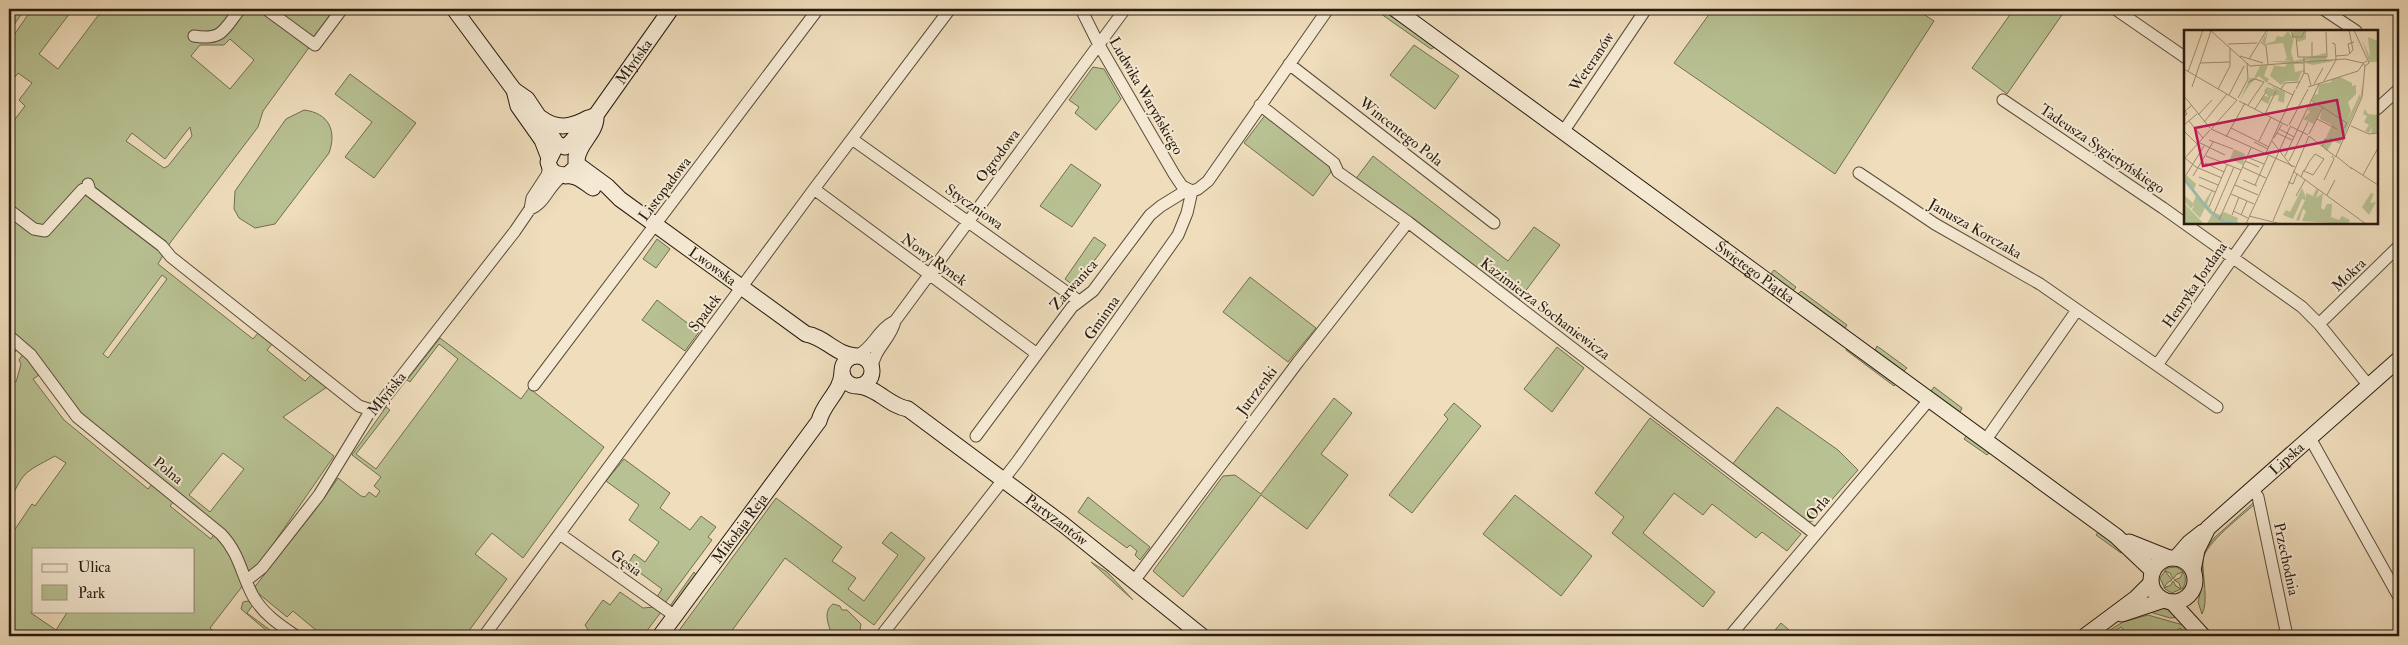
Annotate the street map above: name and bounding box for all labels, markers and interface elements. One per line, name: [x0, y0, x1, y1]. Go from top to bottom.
street label: Weteranów: [1565, 28, 1619, 96]
inset map: [2184, 30, 2378, 224]
street label: Ludwika Waryńskiego: [1105, 34, 1187, 158]
street label: Młyńska: [611, 35, 657, 88]
street label: Wincentego Pola: [1354, 93, 1447, 171]
street label: Tadeusza Sygietyńskiego: [2036, 100, 2168, 198]
street label: Ogrodowa: [972, 125, 1025, 187]
street label: Listopadowa: [635, 152, 697, 226]
street label: Styczniowa: [941, 180, 1008, 235]
street label: Janusza Korczaka: [1924, 194, 2026, 265]
street label: Nowy Rynek: [897, 230, 971, 290]
street label: Świętego Piątka: [1712, 236, 1799, 308]
street label: Henryka Jordana: [2158, 238, 2233, 332]
street label: Lwowska: [685, 242, 741, 290]
street label: Kazimierza Sochaniewicza: [1476, 254, 1615, 365]
street label: Mokra: [2328, 254, 2371, 296]
street label: Zarwanica: [1046, 255, 1102, 314]
street label: Spadek: [684, 290, 726, 336]
street label: Gminna: [1080, 291, 1125, 344]
street label: Jutrzenki: [1232, 363, 1282, 421]
street label: Młyńska: [364, 368, 411, 420]
street label: Lipska: [2265, 437, 2309, 479]
street label: Polna: [149, 453, 188, 489]
street label: Mikołaja Reja: [708, 489, 772, 567]
street label: Partyzantów: [1021, 490, 1092, 550]
street label: Orla: [1802, 491, 1835, 525]
street label: Przechodnia: [2269, 521, 2303, 598]
street label: Gęsia: [607, 545, 646, 581]
legend: [32, 548, 195, 612]
text: Ulica: [78, 558, 111, 577]
text: Park: [78, 584, 105, 603]

